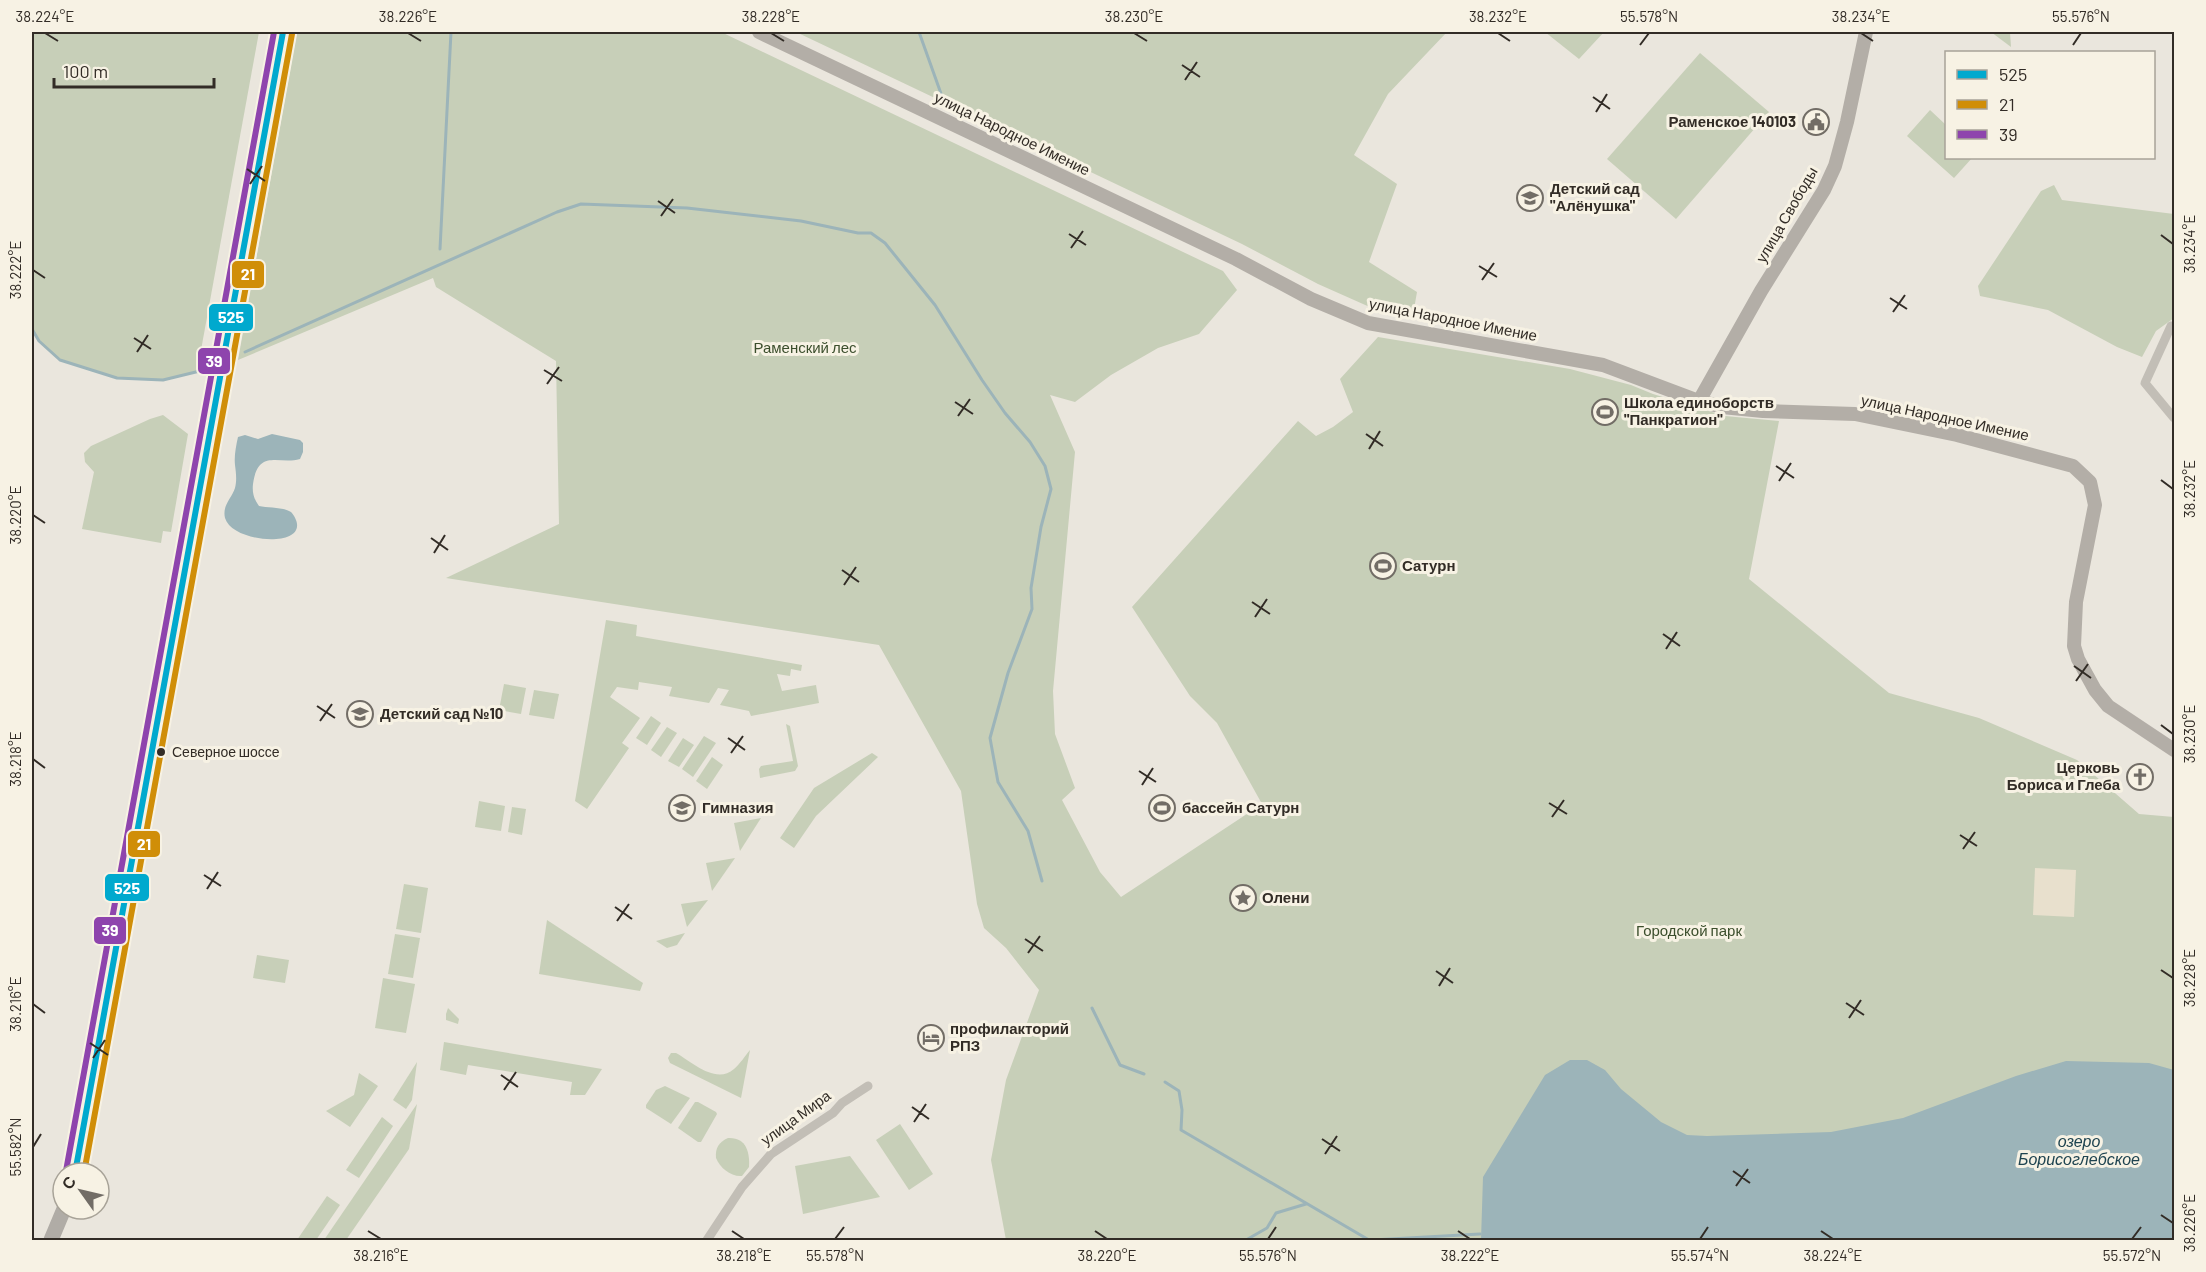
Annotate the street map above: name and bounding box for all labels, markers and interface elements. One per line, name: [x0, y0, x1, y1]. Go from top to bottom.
text: 38.224°E: [16, 7, 74, 25]
text: 38.226°E: [379, 7, 437, 25]
text: 38.228°E: [742, 7, 800, 25]
text: 38.230°E: [1105, 7, 1163, 25]
text: 38.232°E: [1469, 7, 1527, 25]
text: 55.578°N: [1620, 7, 1678, 25]
text: 38.234°E: [1832, 7, 1890, 25]
text: 55.576°N: [2052, 7, 2110, 25]
scale bar: [54, 51, 214, 89]
legend: [1945, 51, 2155, 159]
text: 100 m: [63, 60, 108, 82]
text: 525: [1999, 63, 2027, 85]
street label: улица Народное Имение: [932, 88, 1093, 179]
text: 21: [1999, 93, 2015, 115]
public building icon: Раменское 140103: [1801, 107, 1831, 137]
place label: Раменское 140103: [1668, 112, 1796, 130]
text: 39: [1999, 123, 2018, 145]
street label: улица Свободы: [1751, 164, 1821, 265]
place label: Детский сад "Алёнушка": [1550, 179, 1640, 214]
school or university icon: Детский сад "Алёнушка": [1515, 183, 1545, 213]
text: 38.234°E: [2180, 215, 2198, 273]
text: 38.222°E: [6, 241, 24, 299]
line badge: 21: [231, 260, 265, 289]
text: 21: [241, 264, 255, 283]
street label: улица Народное Имение: [1368, 294, 1539, 344]
line badge: 525: [208, 303, 254, 332]
text: 525: [218, 307, 244, 326]
park label: Раменский лес: [753, 338, 857, 356]
line badge: 39: [197, 347, 231, 375]
text: 39: [205, 351, 223, 370]
street label: улица Народное Имение: [1860, 390, 2031, 444]
place label: Школа единоборств "Панкратион": [1624, 393, 1774, 428]
sports icon: Школа единоборств "Панкратион": [1590, 397, 1620, 427]
text: 38.232°E: [2180, 460, 2198, 518]
text: 38.220°E: [6, 485, 24, 545]
sports icon: Сатурн: [1368, 551, 1398, 581]
place label: Сатурн: [1402, 556, 1455, 574]
school or university icon: Детский сад №10: [345, 699, 375, 729]
place label: Детский сад №10: [380, 704, 503, 722]
text: 38.230°E: [2180, 705, 2198, 763]
text: 38.218°E: [6, 731, 24, 787]
place label: Северное шоссе: [172, 743, 280, 760]
marker: Северное шоссе: [155, 746, 167, 758]
place label: Церковь Бориса и Глеба: [2007, 758, 2121, 793]
church icon: Церковь Бориса и Глеба: [2125, 762, 2155, 792]
school or university icon: Гимназия: [667, 793, 697, 823]
sports icon: бассейн Сатурн: [1147, 793, 1177, 823]
place label: Гимназия: [702, 798, 773, 816]
place label: бассейн Сатурн: [1182, 798, 1299, 816]
line badge: 21: [127, 830, 161, 858]
text: 21: [137, 834, 151, 853]
line badge: 525: [104, 873, 150, 902]
text: 525: [114, 878, 140, 897]
place icon: Олени: [1228, 883, 1258, 913]
place label: Олени: [1262, 888, 1309, 906]
line badge: 39: [93, 916, 127, 945]
text: 39: [101, 920, 119, 939]
park label: Городской парк: [1636, 921, 1742, 939]
text: 38.228°E: [2180, 949, 2198, 1007]
text: 38.216°E: [6, 976, 24, 1032]
place label: профилакторий РПЗ: [950, 1019, 1069, 1054]
hotel icon: профилакторий РПЗ: [916, 1023, 946, 1053]
street label: улица Мира: [757, 1085, 834, 1149]
text: 55.582°N: [6, 1117, 24, 1177]
water label: озеро Борисоглебское: [2018, 1131, 2140, 1168]
north arrow: [51, 1161, 111, 1221]
text: С: [57, 1172, 80, 1192]
text: 38.226°E: [2180, 1194, 2198, 1252]
text: 38.216°E: [353, 1246, 409, 1264]
text: 38.218°E: [716, 1246, 772, 1264]
text: 55.578°N: [806, 1246, 864, 1264]
text: 38.220°E: [1077, 1246, 1137, 1264]
text: 55.576°N: [1239, 1246, 1297, 1264]
text: 38.222°E: [1441, 1246, 1499, 1264]
text: 55.574°N: [1671, 1246, 1729, 1264]
text: 38.224°E: [1804, 1246, 1862, 1264]
text: 55.572°N: [2103, 1246, 2161, 1264]

